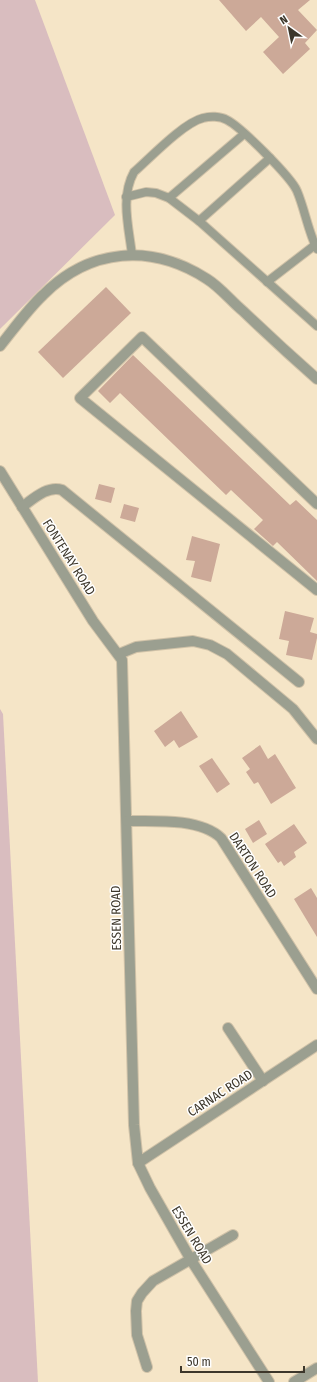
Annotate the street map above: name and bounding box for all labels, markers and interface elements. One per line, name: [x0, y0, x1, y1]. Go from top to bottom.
north arrow: [269, 8, 309, 48]
text: N: [278, 13, 290, 27]
street label: FONTENAY ROAD: [40, 516, 98, 598]
street label: DARTON ROAD: [226, 829, 280, 901]
street label: ESSEN ROAD: [108, 885, 124, 951]
street label: CARNAC ROAD: [185, 1067, 255, 1119]
street label: ESSEN ROAD: [169, 1203, 215, 1267]
scale bar: [181, 1348, 304, 1374]
text: 50 m: [187, 1355, 211, 1369]

